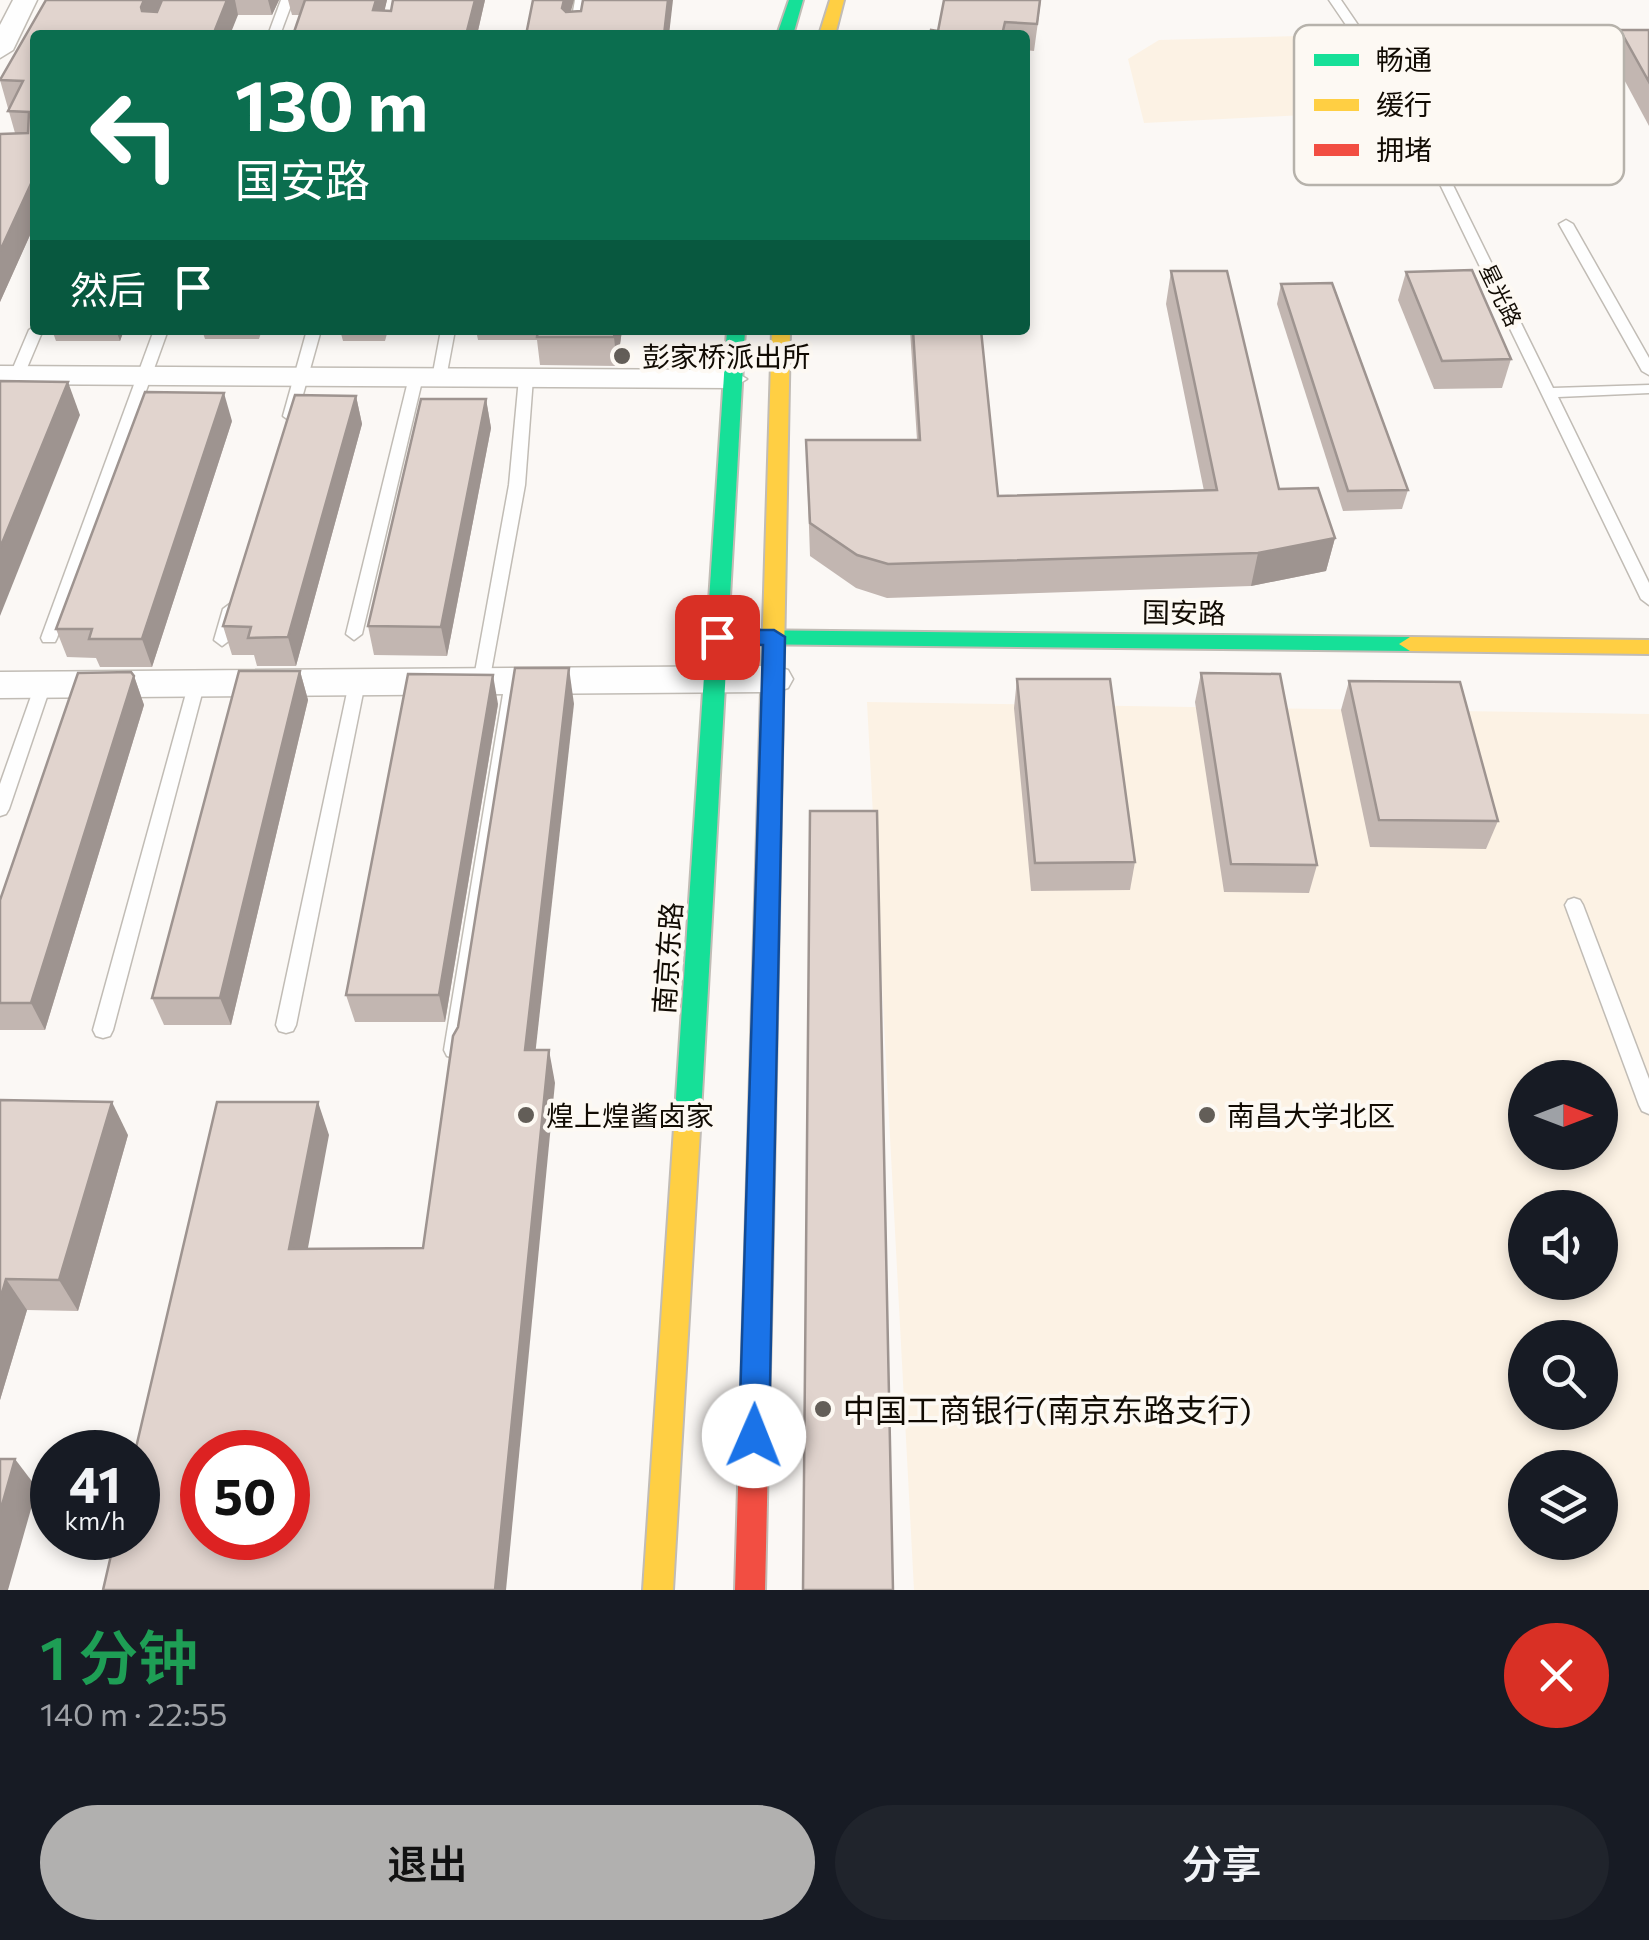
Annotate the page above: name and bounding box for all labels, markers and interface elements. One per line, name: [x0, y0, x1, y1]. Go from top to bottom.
legend: [1294, 25, 1624, 185]
text: 畅通: [1376, 42, 1432, 76]
text: 130 m: [235, 60, 428, 145]
icon: left: [70, 70, 200, 200]
text: 缓行: [1376, 87, 1432, 121]
text: 拥堵: [1376, 132, 1432, 166]
text: 国安路: [235, 151, 370, 206]
street label: 星光路: [1474, 259, 1528, 331]
icon: arrive: [166, 260, 221, 315]
text: 然后: [70, 265, 146, 312]
place label: 彭家桥派出所: [642, 339, 810, 373]
marker: 彭家桥派出所: [611, 345, 633, 367]
street label: 国安路: [1142, 594, 1226, 630]
pin: [675, 595, 760, 680]
icon: arrive: [690, 610, 745, 665]
street label: 南京东路: [646, 901, 688, 1015]
north arrow: [1508, 1060, 1618, 1170]
map controls: [1508, 1060, 1618, 1560]
place label: 煌上煌酱卤家: [546, 1098, 714, 1132]
place label: 南昌大学北区: [1227, 1098, 1395, 1132]
marker: 煌上煌酱卤家: [515, 1104, 537, 1126]
marker: 南昌大学北区: [1196, 1104, 1218, 1126]
button: sound: [1508, 1190, 1618, 1300]
button: search: [1508, 1320, 1618, 1430]
position arrow: [702, 1384, 806, 1488]
place label: 中国工商银行(南京东路支行): [843, 1389, 1252, 1429]
marker: 中国工商银行(南京东路支行): [812, 1398, 834, 1420]
speed limit sign: 50: [180, 1430, 310, 1560]
button: layers: [1508, 1450, 1618, 1560]
text: 41: [69, 1452, 121, 1513]
text: km/h: [65, 1505, 125, 1535]
text: 1 分钟: [40, 1619, 198, 1692]
button: close: [1504, 1623, 1609, 1728]
text: 140 m · 22:55: [40, 1693, 227, 1733]
button: 退出: [40, 1805, 815, 1920]
button: 分享: [835, 1805, 1609, 1920]

